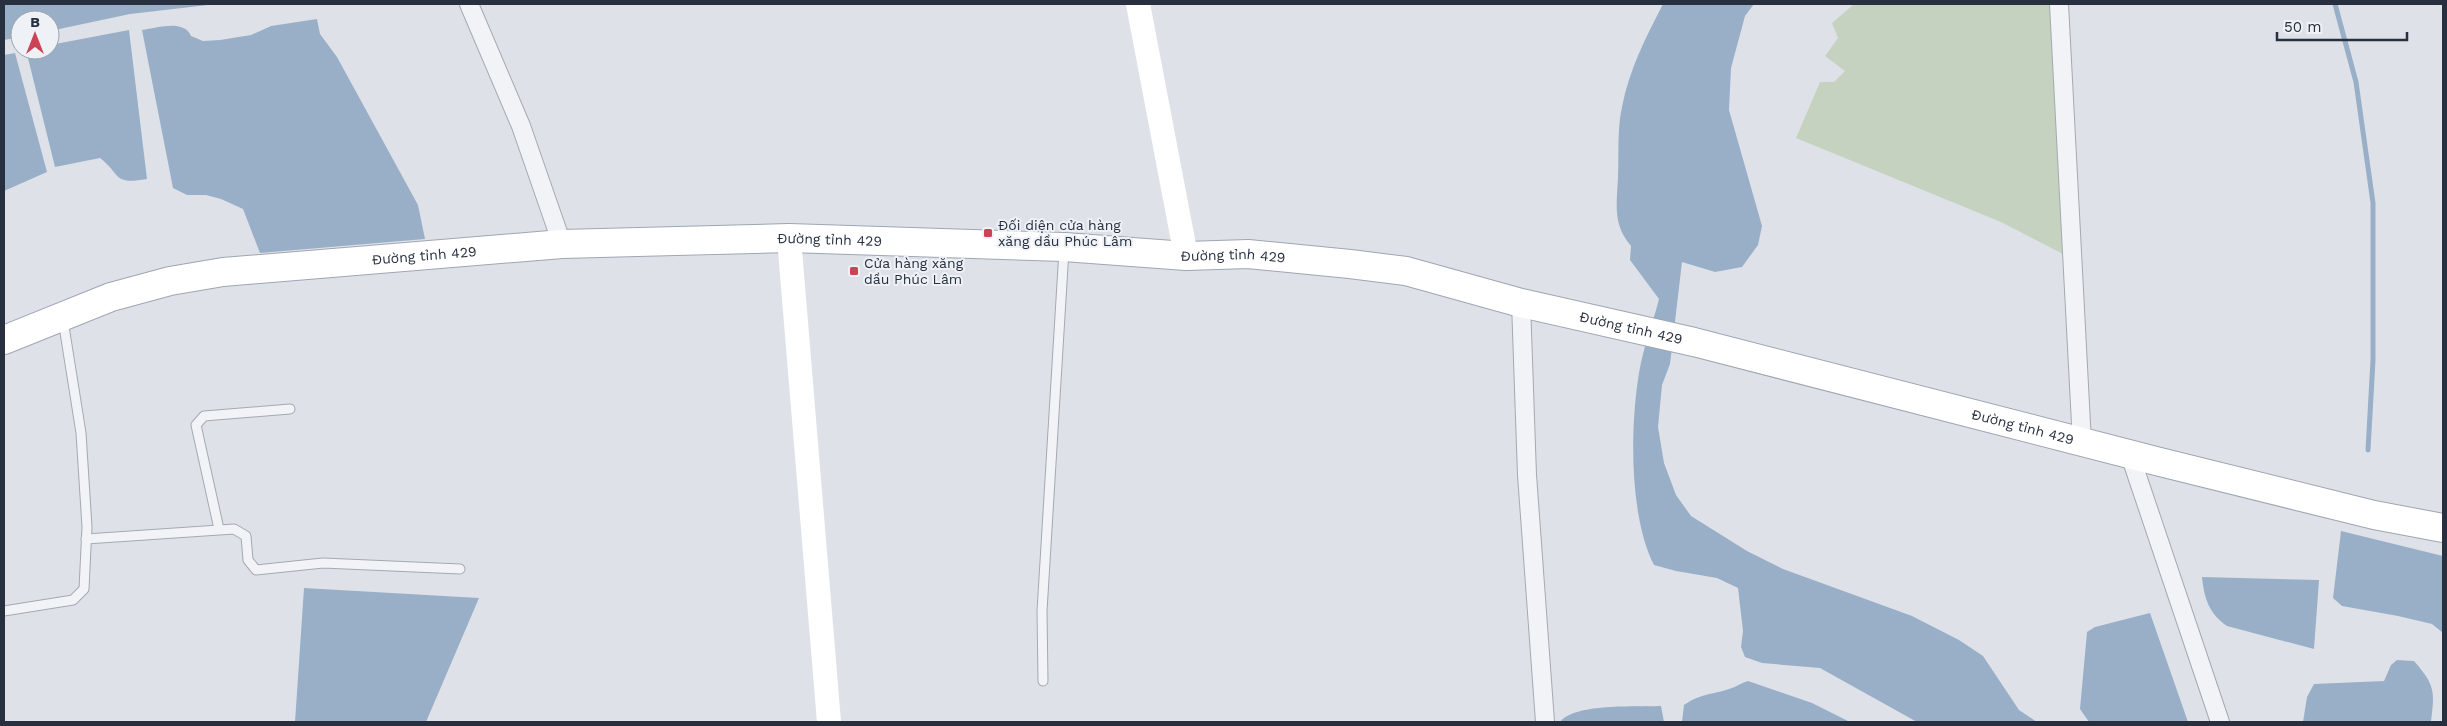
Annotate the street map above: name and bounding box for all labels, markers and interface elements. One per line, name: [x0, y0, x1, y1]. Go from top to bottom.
north arrow: [10, 10, 60, 60]
scale bar: [2277, 10, 2407, 42]
text: B: [30, 14, 40, 30]
text: 50 m: [2284, 18, 2321, 36]
place label: Đối diện cửa hàng xăng dầu Phúc Lâm: [998, 217, 1132, 249]
marker: Đối diện cửa hàng xăng dầu Phúc Lâm: [982, 227, 994, 239]
street label: Đường tỉnh 429: [777, 230, 882, 249]
street label: Đường tỉnh 429: [371, 243, 477, 268]
street label: Đường tỉnh 429: [1180, 246, 1286, 266]
place label: Cửa hàng xăng dầu Phúc Lâm: [864, 255, 964, 287]
marker: Cửa hàng xăng dầu Phúc Lâm: [848, 265, 860, 277]
street label: Đường tỉnh 429: [1578, 308, 1684, 347]
street label: Đường tỉnh 429: [1970, 406, 2076, 448]

